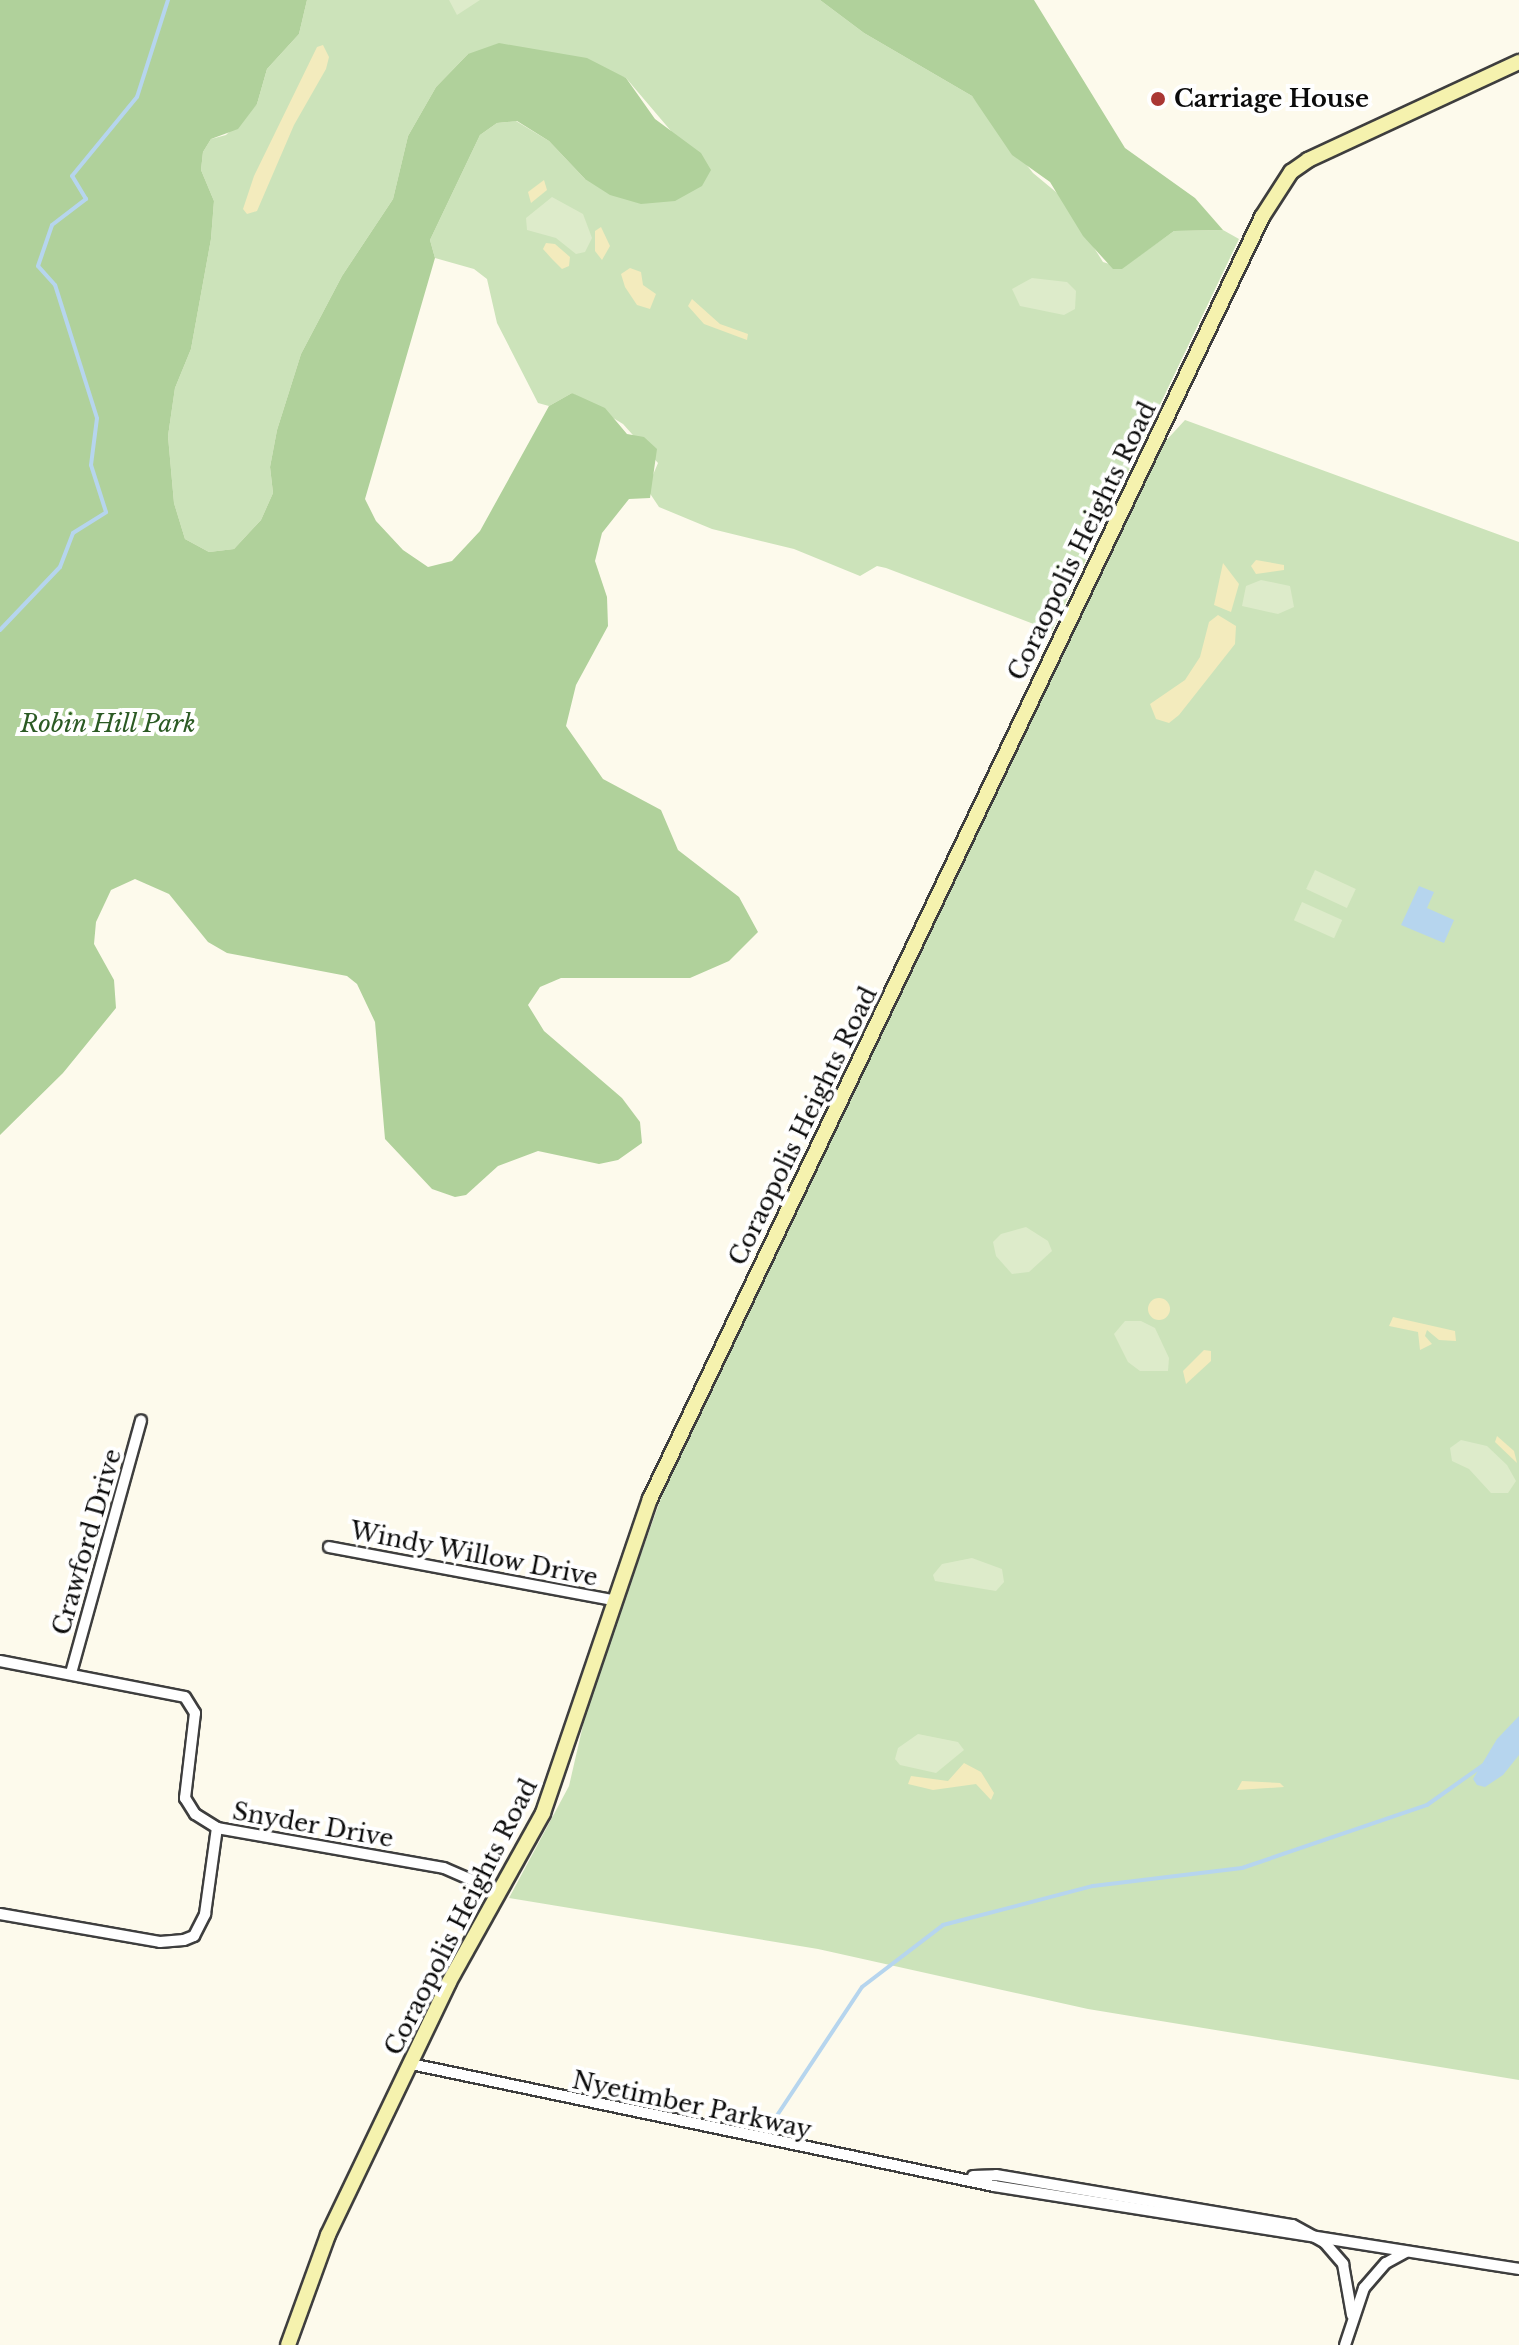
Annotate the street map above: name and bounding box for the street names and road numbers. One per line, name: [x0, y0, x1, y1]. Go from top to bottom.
street label: Coraopolis Heights Road: [1002, 397, 1162, 685]
street label: Coraopolis Heights Road: [723, 982, 883, 1270]
street label: Crawford Drive: [47, 1446, 127, 1638]
street label: Windy Willow Drive: [347, 1516, 601, 1592]
street label: Coraopolis Heights Road: [379, 1774, 543, 2060]
street label: Snyder Drive: [230, 1797, 396, 1853]
street label: Nyetimber Parkway: [569, 2066, 815, 2144]

